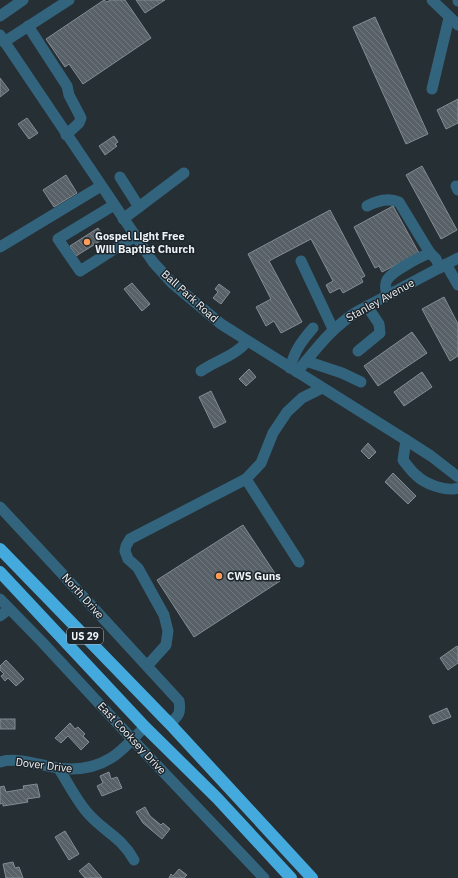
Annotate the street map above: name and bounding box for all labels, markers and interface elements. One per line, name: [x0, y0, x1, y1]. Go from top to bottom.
place label: Gospel Light Free Will Baptist Church: [95, 229, 195, 256]
marker: Gospel Light Free Will Baptist Church: [82, 237, 92, 247]
street label: Ball Park Road: [159, 267, 221, 325]
street label: Stanley Avenue: [343, 275, 417, 325]
place label: CWS Guns: [227, 569, 281, 583]
street label: North Drive: [59, 570, 107, 622]
marker: CWS Guns: [214, 571, 224, 581]
road number: US 29: [67, 628, 103, 644]
street label: East Cooksey Drive: [95, 699, 169, 777]
street label: Dover Drive: [15, 755, 73, 775]

